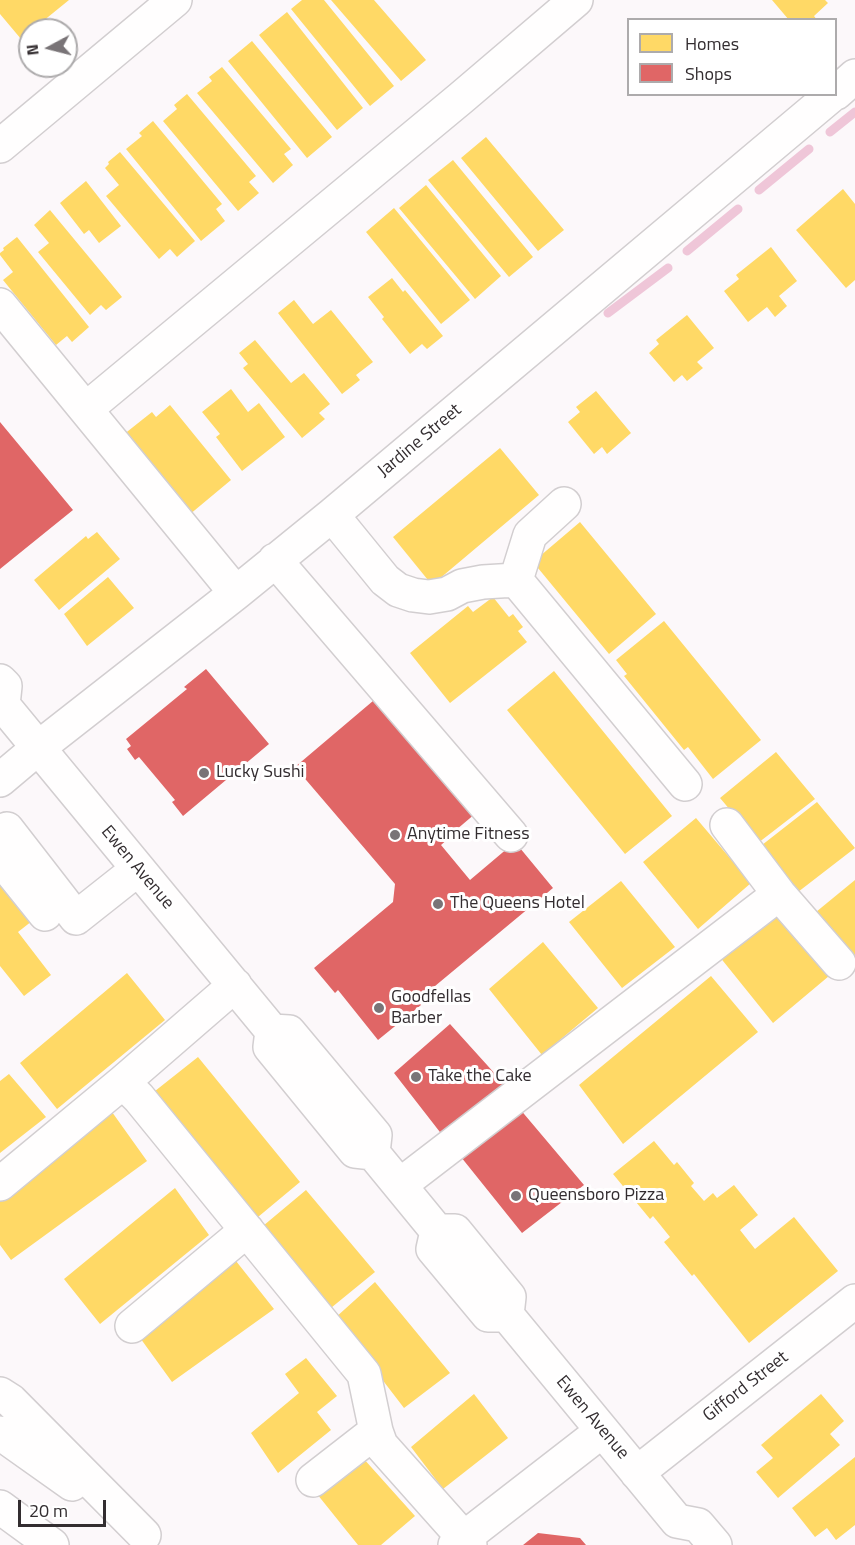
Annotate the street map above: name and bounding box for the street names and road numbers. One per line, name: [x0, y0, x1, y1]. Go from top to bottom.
street label: Jardine Street: [374, 400, 466, 482]
street label: Ewen Avenue: [96, 822, 178, 914]
street label: Gifford Street: [699, 1347, 793, 1427]
street label: Ewen Avenue: [551, 1372, 633, 1464]

